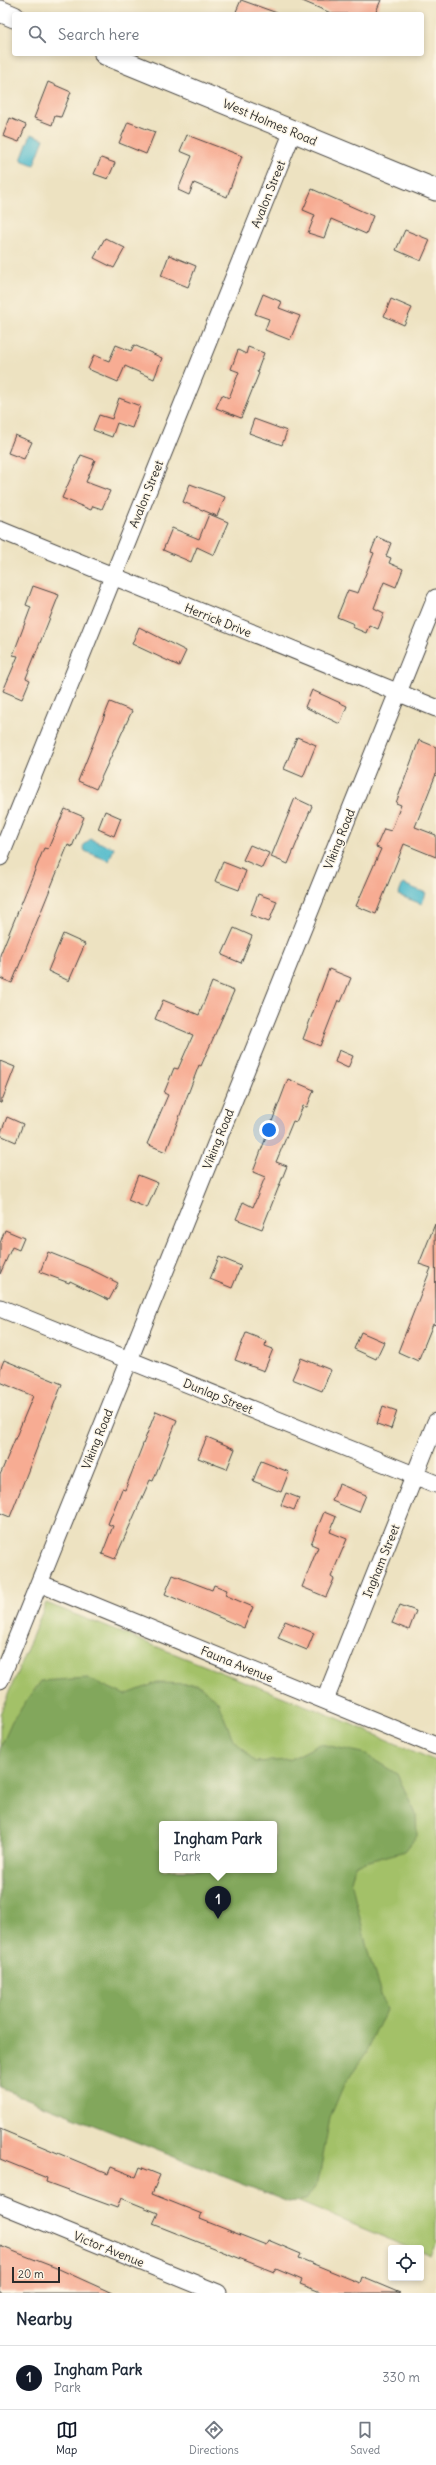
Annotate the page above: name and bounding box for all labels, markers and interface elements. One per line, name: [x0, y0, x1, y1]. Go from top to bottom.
search box: [12, 12, 424, 56]
icon: search: [26, 23, 48, 45]
text: Search here: [58, 25, 139, 44]
street label: West Holmes Road: [221, 95, 319, 149]
street label: Avalon Street: [248, 158, 288, 230]
street label: Avalon Street: [126, 458, 166, 530]
street label: Herrick Drive: [182, 600, 254, 640]
street label: Viking Road: [320, 807, 358, 871]
street label: Viking Road: [199, 1107, 237, 1171]
your location: [259, 1120, 279, 1140]
street label: Dunlap Street: [181, 1375, 255, 1417]
street label: Viking Road: [78, 1407, 116, 1471]
street label: Ingham Street: [359, 1522, 403, 1600]
street label: Fauna Avenue: [199, 1643, 275, 1685]
popup: [159, 1821, 277, 1873]
text: Ingham Park: [174, 1829, 262, 1848]
text: Park: [174, 1848, 201, 1865]
pin: 1: [205, 1886, 231, 1919]
street label: Victor Avenue: [71, 2228, 147, 2270]
map controls: [388, 2245, 424, 2281]
button: locate: [388, 2245, 424, 2281]
scale bar: [12, 2265, 60, 2284]
text: 20 m: [18, 2267, 44, 2281]
text: Nearby: [16, 2308, 72, 2330]
text: Ingham Park: [54, 2360, 142, 2379]
text: 1: [26, 2369, 32, 2386]
text: 330 m: [382, 2369, 420, 2386]
text: Park: [54, 2379, 81, 2396]
tab: Map: [56, 2419, 78, 2457]
tab: Directions: [189, 2419, 239, 2457]
tab: Saved: [350, 2419, 380, 2457]

